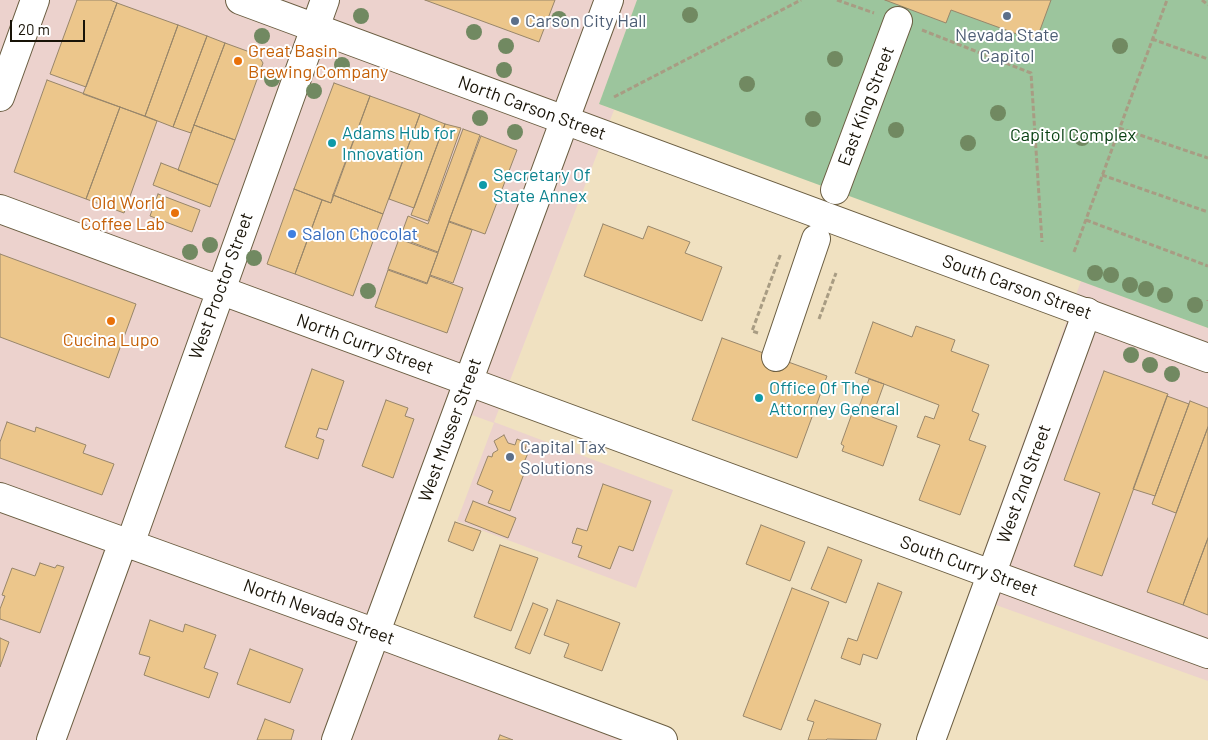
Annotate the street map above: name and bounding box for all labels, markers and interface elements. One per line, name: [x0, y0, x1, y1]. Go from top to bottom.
scale bar: [12, 10, 88, 42]
place label: Carson City Hall: [525, 10, 646, 32]
marker: Nevada State Capitol: [1001, 10, 1013, 22]
marker: Carson City Hall: [509, 15, 521, 27]
text: 20 m: [18, 20, 50, 38]
place label: Nevada State Capitol: [955, 24, 1059, 66]
place label: Great Basin Brewing Company: [248, 40, 388, 82]
street label: East King Street: [833, 43, 899, 169]
marker: Great Basin Brewing Company: [232, 55, 244, 67]
street label: North Carson Street: [455, 71, 609, 145]
place label: Adams Hub for Innovation: [342, 122, 456, 164]
park label: Capitol Complex: [1010, 124, 1136, 146]
marker: Adams Hub for Innovation: [326, 137, 338, 149]
place label: Secretary Of State Annex: [493, 164, 591, 206]
marker: Secretary Of State Annex: [477, 179, 489, 191]
place label: Old World Coffee Lab: [80, 192, 165, 234]
marker: Old World Coffee Lab: [169, 207, 181, 219]
street label: West Proctor Street: [184, 210, 258, 362]
place label: Salon Chocolat: [302, 223, 418, 245]
marker: Salon Chocolat: [286, 228, 298, 240]
street label: South Carson Street: [939, 250, 1095, 324]
street label: North Curry Street: [294, 309, 436, 379]
marker: Cucina Lupo: [105, 315, 117, 327]
place label: Cucina Lupo: [63, 329, 159, 351]
street label: West Musser Street: [414, 355, 486, 505]
place label: Office Of The Attorney General: [769, 377, 899, 419]
marker: Office Of The Attorney General: [753, 392, 765, 404]
street label: West 2nd Street: [992, 422, 1056, 546]
place label: Capital Tax Solutions: [520, 436, 606, 478]
marker: Capital Tax Solutions: [504, 451, 516, 463]
street label: South Curry Street: [897, 531, 1041, 601]
street label: North Nevada Street: [240, 575, 398, 649]

